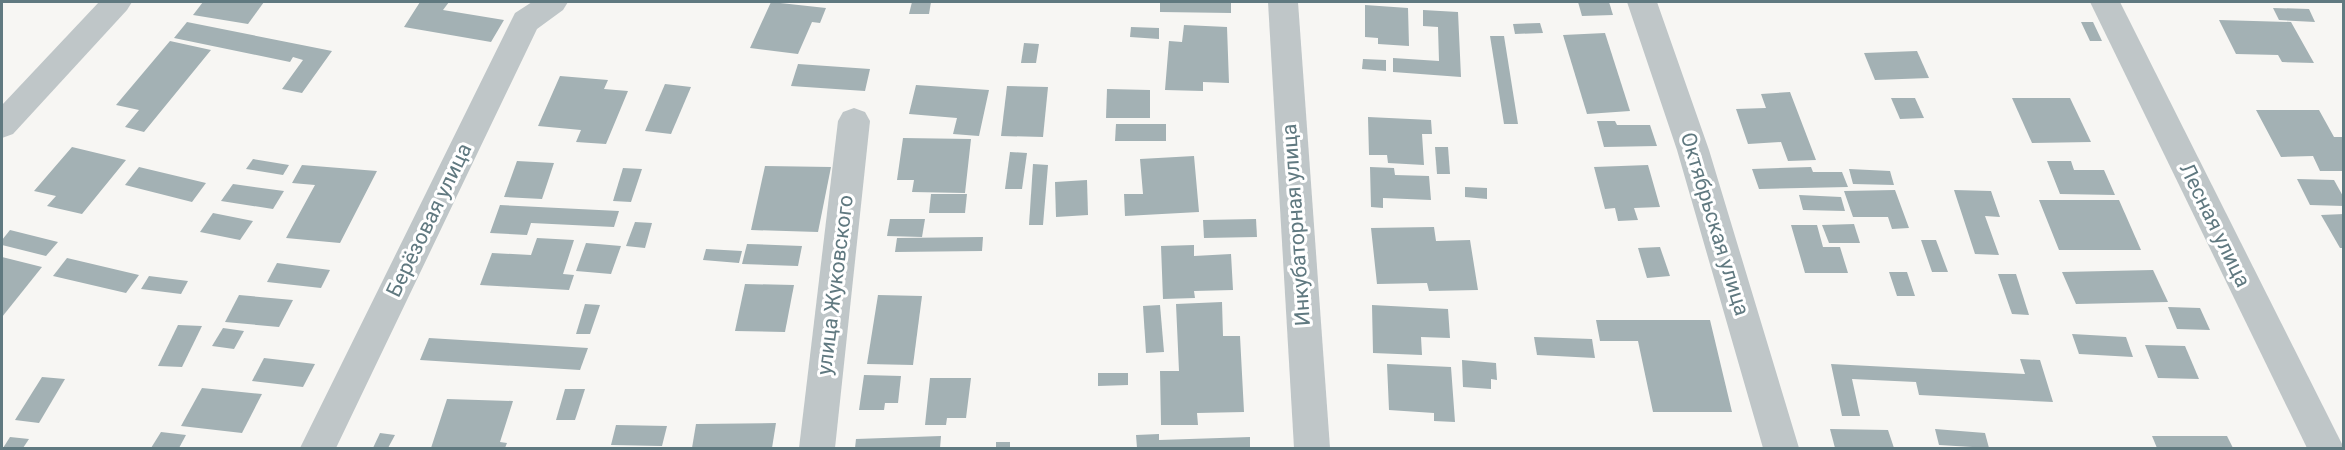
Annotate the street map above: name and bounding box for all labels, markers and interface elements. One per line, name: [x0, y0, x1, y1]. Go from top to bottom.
street label: Инкубаторная улица: [1277, 123, 1315, 327]
street label: Октябрьская улица: [1676, 130, 1754, 318]
street label: Берёзовая улица: [381, 139, 477, 301]
street label: Лесная улица: [2175, 159, 2255, 291]
street label: улица Жуковского: [812, 194, 858, 376]

